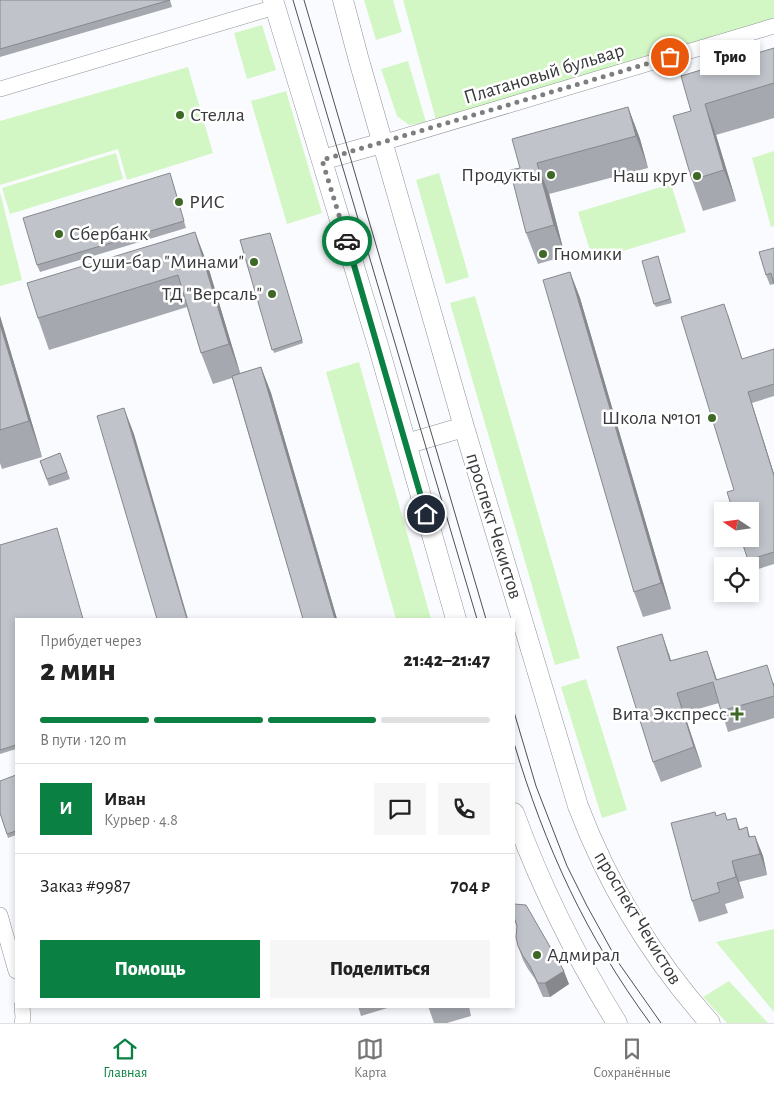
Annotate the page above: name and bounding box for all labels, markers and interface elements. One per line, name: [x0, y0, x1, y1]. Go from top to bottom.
pin: [649, 36, 691, 78]
street label: Платановый бульвар: [461, 40, 627, 108]
callout: Трио: [700, 40, 760, 74]
icon: bag: [656, 43, 684, 71]
text: Трио: [714, 49, 746, 65]
place label: Стелла: [190, 105, 245, 125]
marker: Стелла: [174, 109, 186, 121]
place label: Продукты: [461, 165, 541, 185]
place label: Наш круг: [612, 166, 687, 186]
marker: Продукты: [545, 169, 557, 181]
marker: Наш круг: [691, 170, 703, 182]
place label: РИС: [189, 192, 225, 212]
marker: РИС: [173, 196, 185, 208]
courier: [322, 216, 372, 266]
place label: Сбербанк: [69, 224, 148, 244]
icon: car: [333, 227, 361, 255]
marker: Сбербанк: [53, 228, 65, 240]
place label: Гномики: [553, 244, 622, 264]
marker: Гномики: [537, 248, 549, 260]
place label: Суши-бар "Минами": [81, 252, 244, 272]
marker: Суши-бар "Минами": [248, 256, 260, 268]
place label: ТД "Версаль": [162, 284, 262, 304]
marker: ТД "Версаль": [266, 288, 278, 300]
place label: Школа №101: [602, 408, 702, 428]
marker: Школа №101: [706, 412, 718, 424]
street label: проспект Чекистов: [462, 451, 526, 601]
pin: [405, 493, 447, 535]
icon: home: [412, 500, 440, 528]
north arrow: [714, 502, 759, 548]
map controls: [714, 502, 759, 602]
button: locate: [714, 557, 759, 602]
text: Прибудет через: [40, 633, 142, 649]
text: 21:42–21:47: [404, 651, 490, 670]
text: 2 мин: [40, 654, 116, 686]
place label: Вита Экспресс: [612, 704, 727, 724]
marker: Вита Экспресс: [731, 708, 743, 720]
text: В пути · 120 m: [40, 732, 127, 748]
button: chat: [374, 783, 426, 835]
button: phone: [438, 783, 490, 835]
text: Иван: [104, 790, 146, 809]
text: И: [59, 799, 73, 818]
text: Курьер · 4.8: [104, 812, 178, 828]
street label: проспект Чекистов: [590, 848, 686, 988]
text: Заказ #9987: [40, 877, 131, 896]
text: 704 ₽: [451, 877, 490, 896]
button: Помощь: [40, 940, 260, 998]
button: Поделиться: [270, 940, 490, 998]
place label: Адмирал: [547, 945, 620, 965]
marker: Адмирал: [531, 949, 543, 961]
tab: Главная: [103, 1035, 147, 1082]
tab: Карта: [354, 1035, 387, 1082]
tab: Сохранённые: [593, 1035, 671, 1082]

